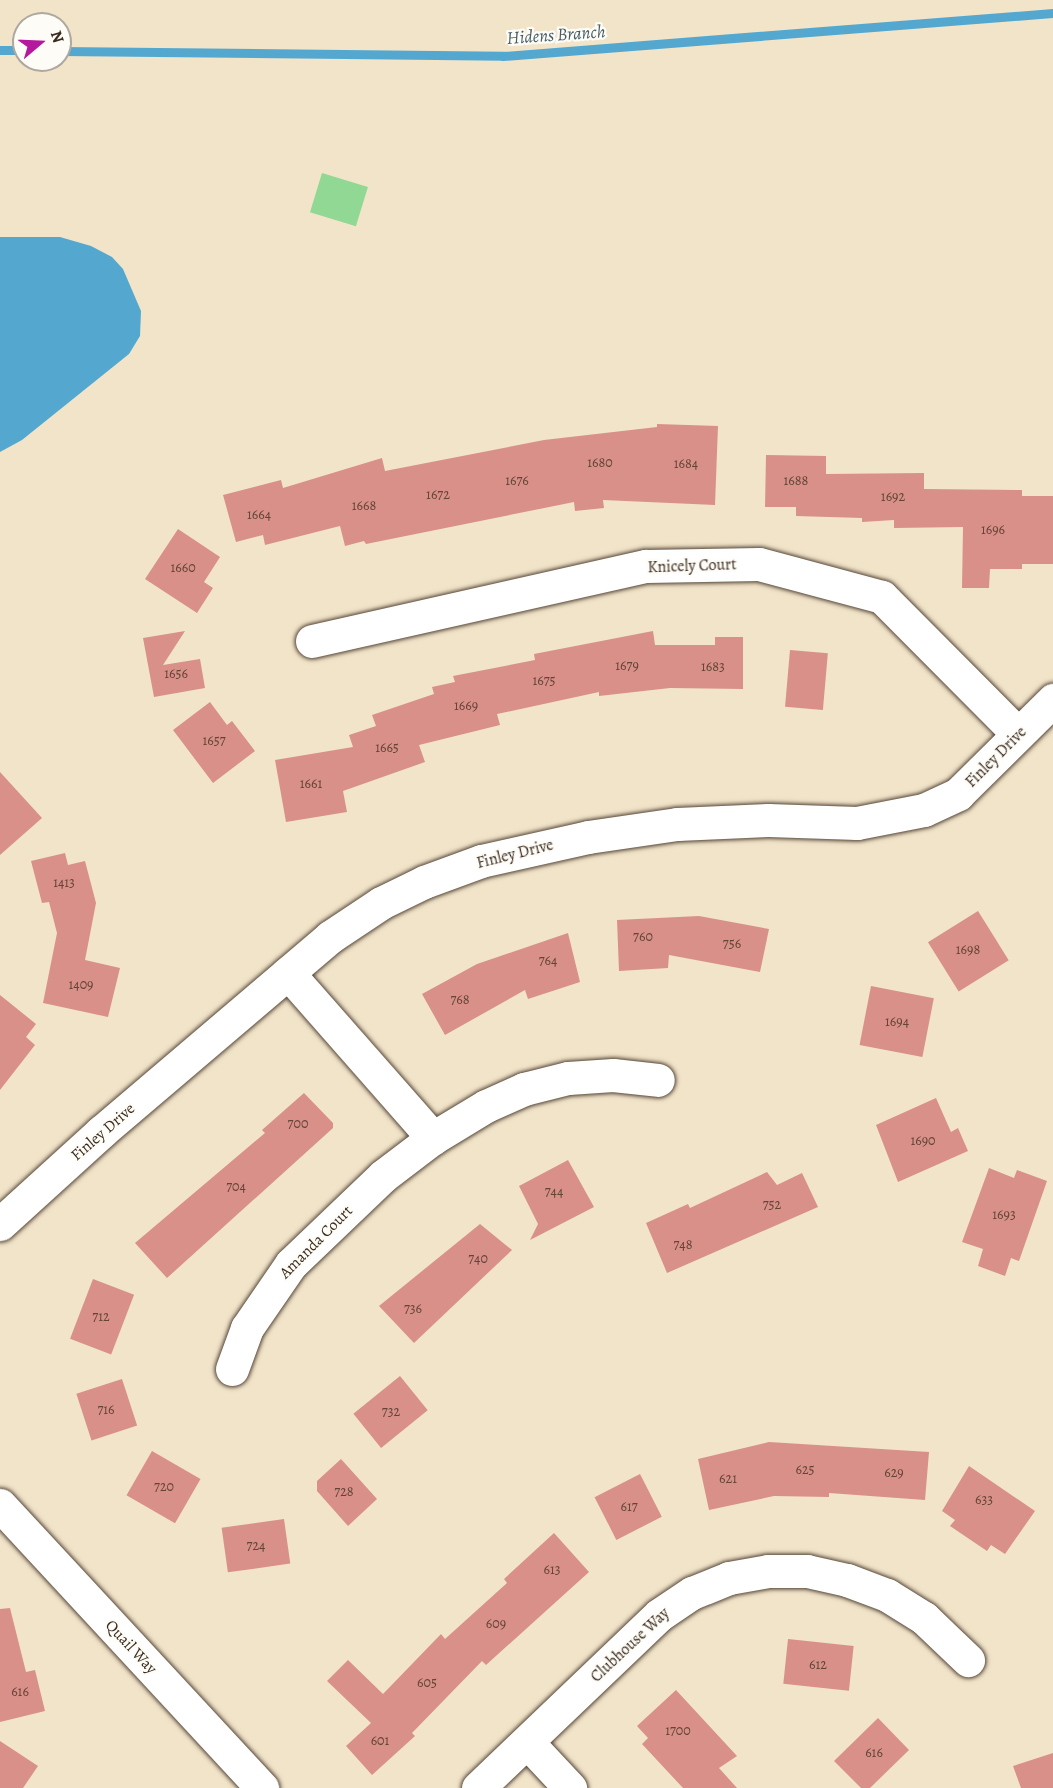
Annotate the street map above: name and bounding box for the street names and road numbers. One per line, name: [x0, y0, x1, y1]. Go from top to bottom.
street label: Knicely Court: [647, 555, 737, 577]
street label: Finley Drive: [961, 722, 1031, 792]
street label: Finley Drive: [475, 835, 555, 873]
street label: Finley Drive: [67, 1099, 139, 1165]
street label: Amanda Court: [275, 1201, 357, 1283]
street label: Clubhouse Way: [587, 1604, 673, 1686]
street label: Quail Way: [101, 1616, 161, 1678]

